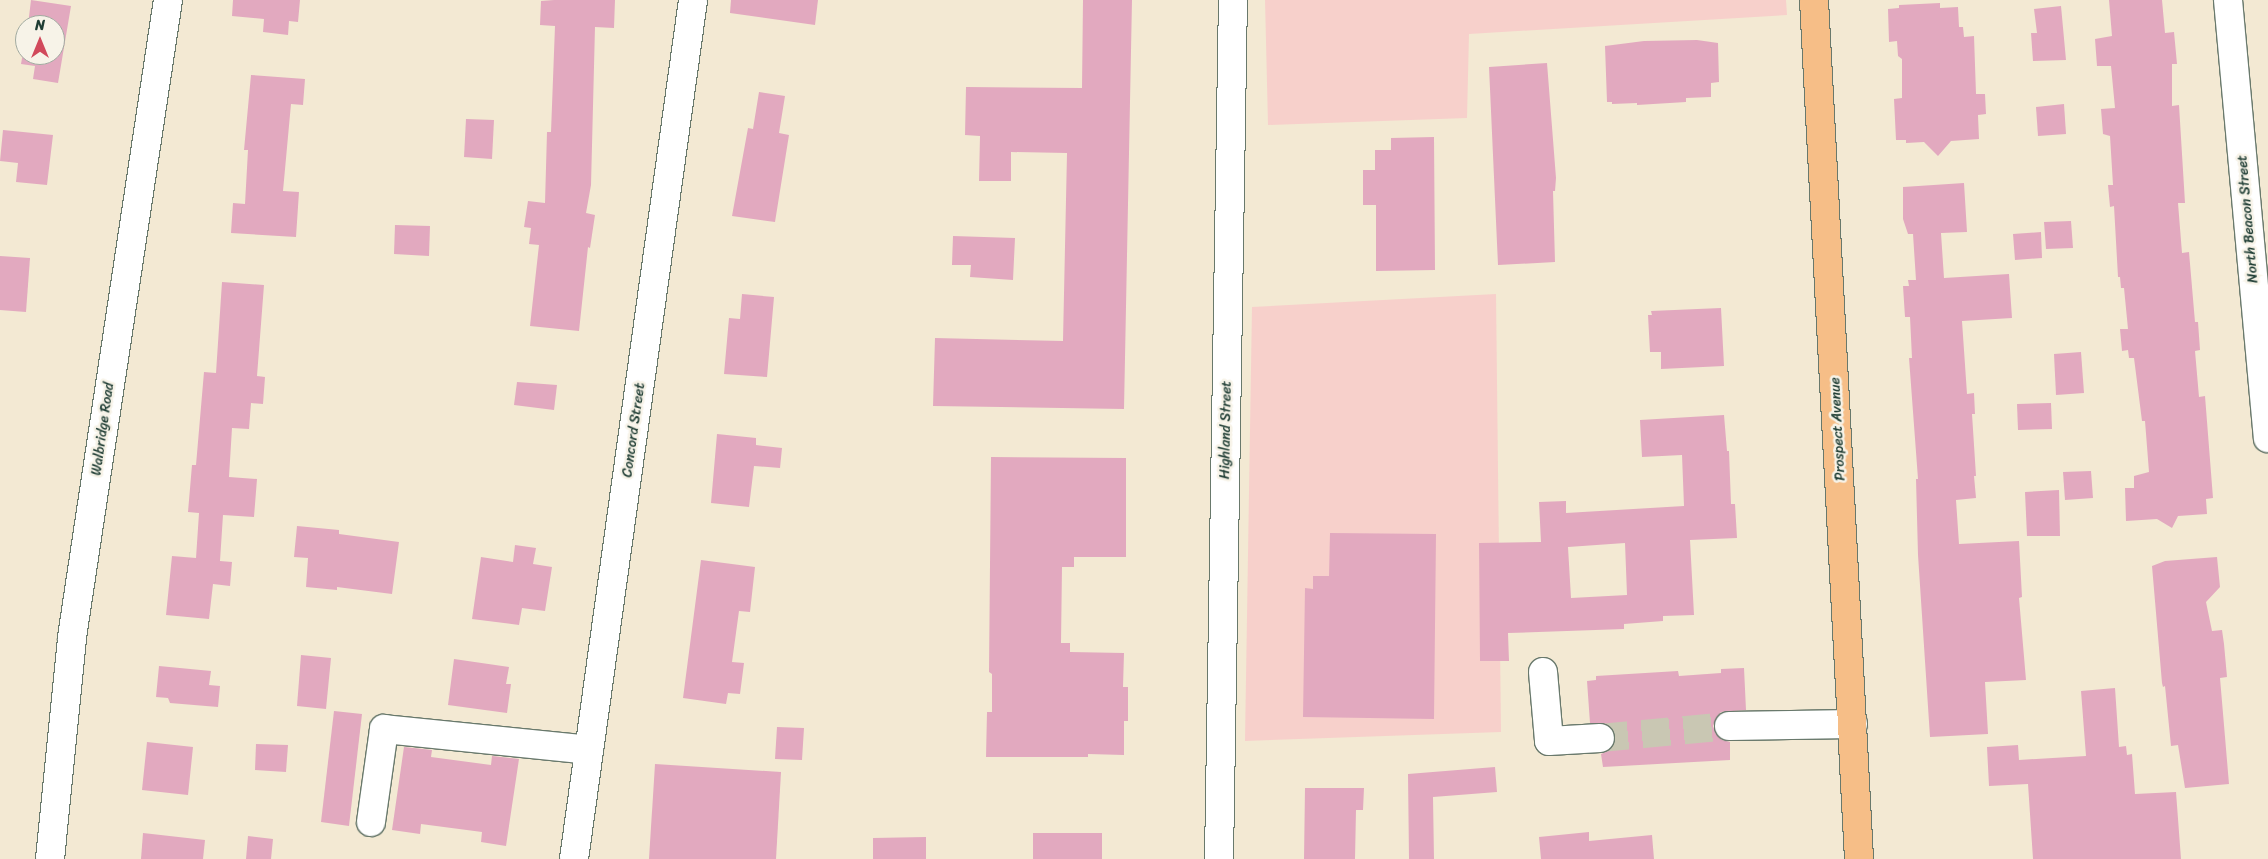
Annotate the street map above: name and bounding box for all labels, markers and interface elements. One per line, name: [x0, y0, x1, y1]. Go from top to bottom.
text: N: [35, 13, 45, 38]
north arrow: [15, 15, 65, 65]
street label: North Beacon Street: [2234, 154, 2262, 284]
street label: Prospect Avenue: [1827, 377, 1849, 481]
street label: Walbridge Road: [88, 381, 118, 477]
street label: Highland Street: [1217, 381, 1235, 479]
street label: Concord Street: [619, 382, 649, 478]

